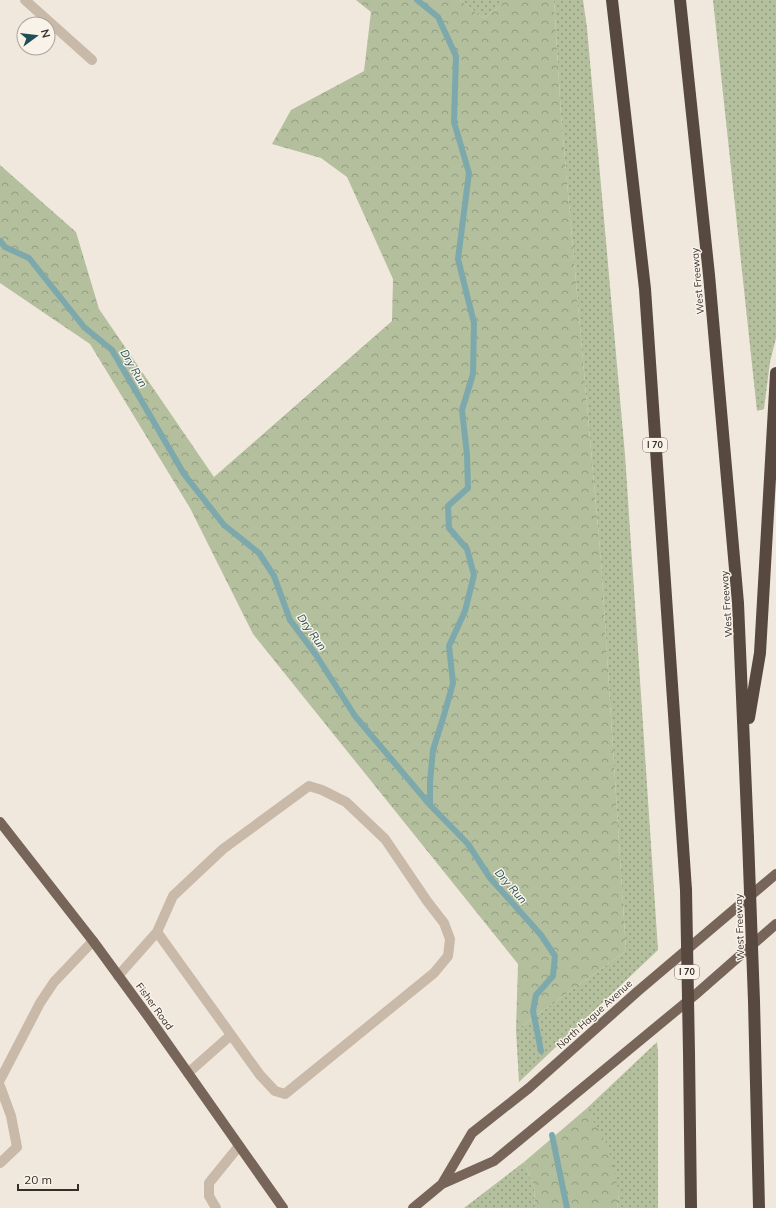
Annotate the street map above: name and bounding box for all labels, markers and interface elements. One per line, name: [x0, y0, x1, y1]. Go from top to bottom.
north arrow: [16, 16, 56, 56]
text: N: [38, 28, 53, 39]
street label: West Freeway: [688, 246, 707, 315]
water label: Dry Run: [118, 346, 150, 390]
road number: I 70: [643, 438, 667, 452]
street label: West Freeway: [718, 570, 735, 638]
water label: Dry Run: [294, 611, 330, 653]
water label: Dry Run: [492, 866, 530, 906]
street label: West Freeway: [732, 893, 747, 961]
road number: I 70: [675, 965, 699, 979]
street label: North Hague Avenue: [554, 977, 635, 1052]
street label: Fisher Road: [133, 980, 176, 1032]
scale bar: [18, 1166, 78, 1192]
text: 20 m: [24, 1172, 52, 1187]

